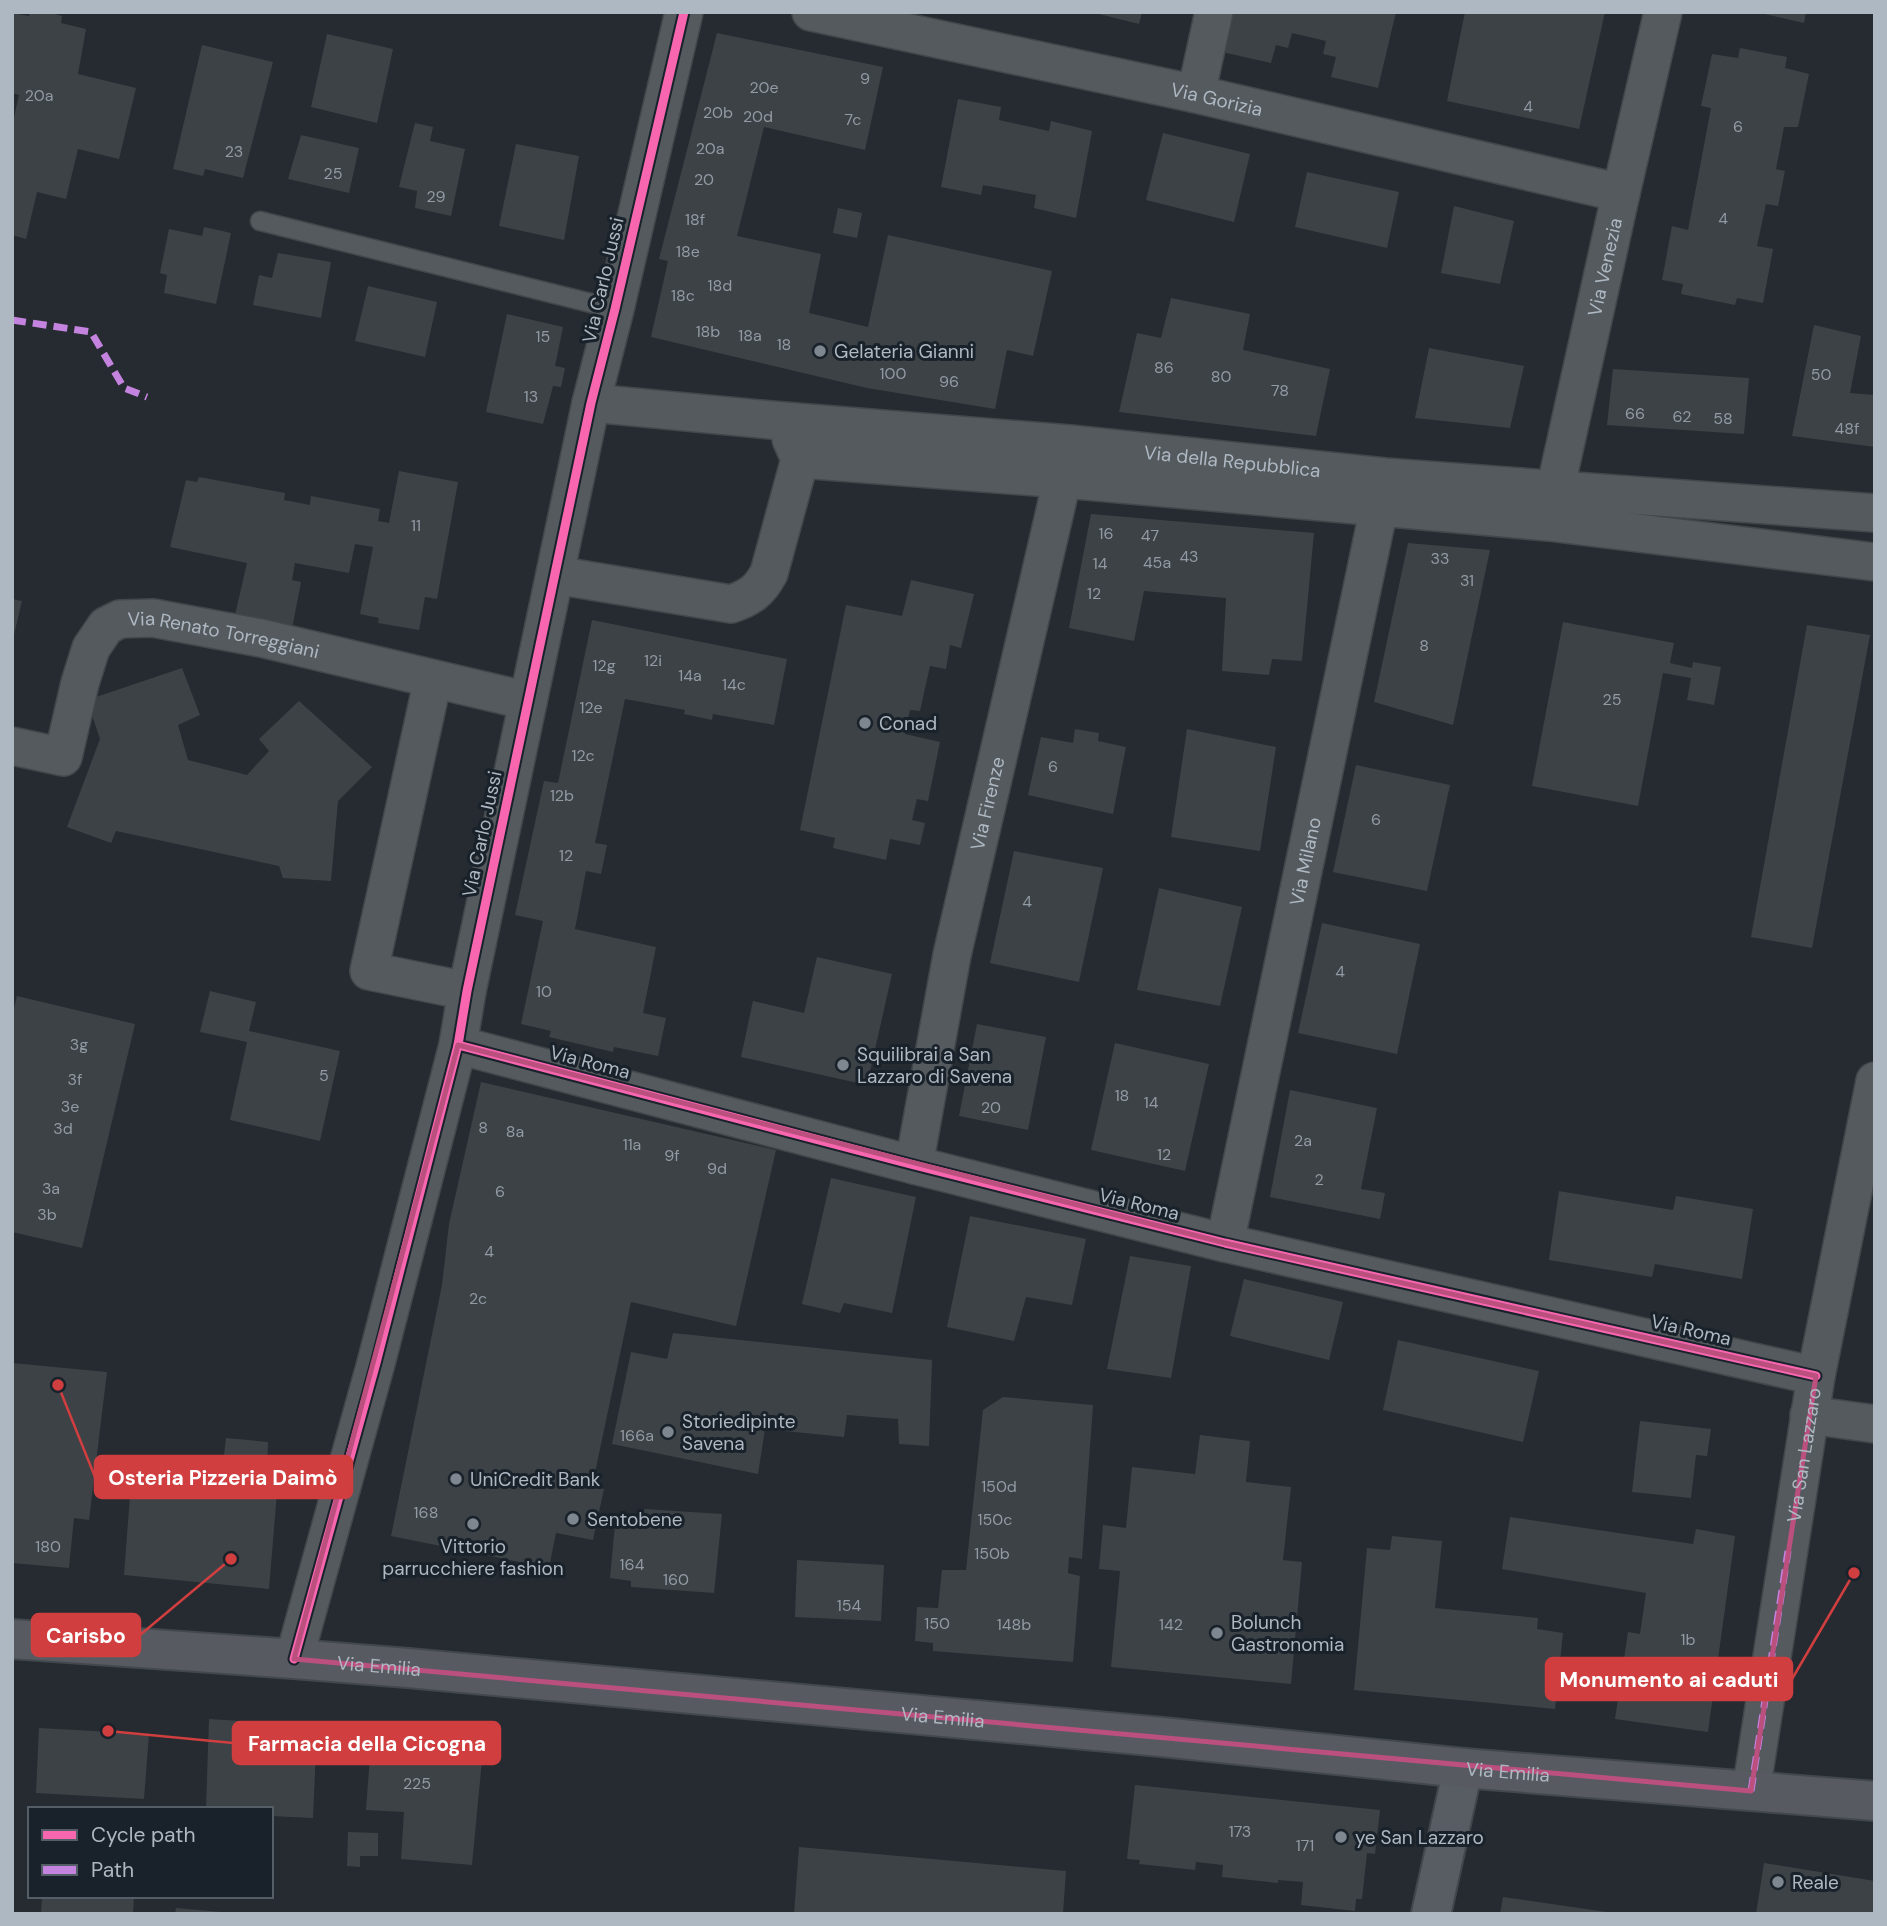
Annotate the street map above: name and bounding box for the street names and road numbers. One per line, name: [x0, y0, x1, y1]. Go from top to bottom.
street label: Via Gorizia: [1169, 76, 1265, 122]
street label: Via Carlo Jussi: [576, 215, 630, 345]
street label: Via Venezia: [1582, 215, 1628, 319]
street label: Via della Repubblica: [1143, 439, 1322, 483]
street label: Via Renato Torreggiani: [127, 605, 322, 664]
street label: Via Firenze: [964, 754, 1010, 853]
street label: Via Carlo Jussi: [456, 769, 508, 899]
street label: Via Milano: [1284, 815, 1326, 908]
street label: Via Roma: [547, 1039, 633, 1085]
street label: Via Roma: [1096, 1182, 1182, 1226]
street label: Via Roma: [1648, 1309, 1734, 1351]
street label: Via San Lazzaro: [1781, 1386, 1826, 1524]
street label: Via Emilia: [336, 1650, 422, 1682]
street label: Via Emilia: [900, 1701, 986, 1733]
street label: Via Emilia: [1465, 1756, 1551, 1787]

